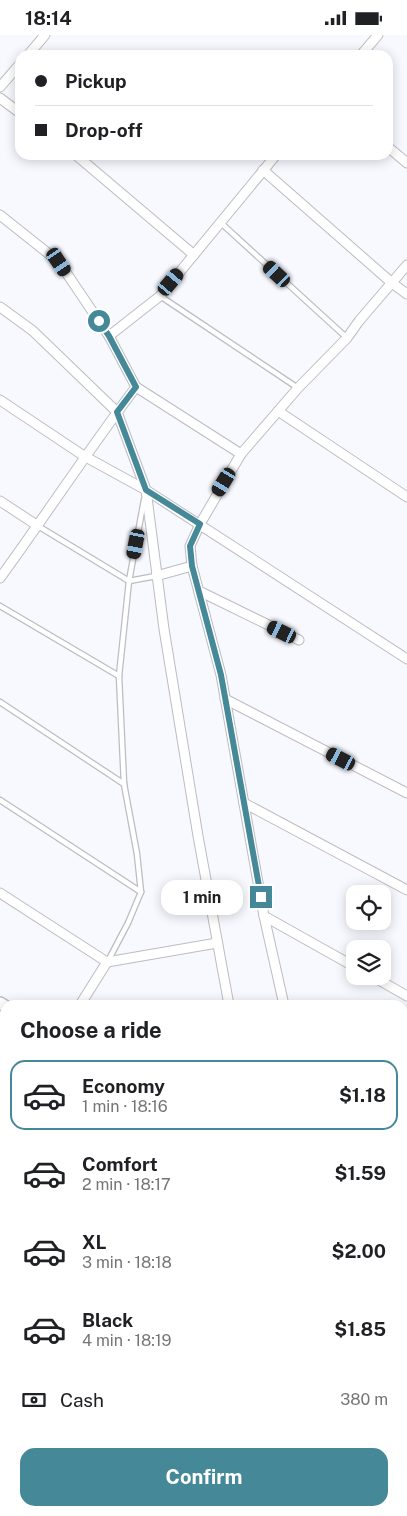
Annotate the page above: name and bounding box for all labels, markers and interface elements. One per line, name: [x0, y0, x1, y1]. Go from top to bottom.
text: 18:14: [25, 7, 72, 29]
text: Pickup: [65, 70, 127, 92]
text: Drop-off: [65, 119, 142, 141]
car: [44, 245, 73, 279]
car: [260, 258, 293, 290]
car: [155, 266, 186, 298]
route start: [88, 310, 110, 332]
car: [209, 465, 238, 499]
car: [125, 528, 146, 560]
car: [265, 619, 298, 645]
car: [324, 746, 357, 772]
callout: 1 min: [161, 879, 244, 915]
map controls: [346, 885, 391, 985]
button: locate: [346, 885, 391, 930]
route end: [250, 886, 272, 908]
text: 1 min: [183, 888, 221, 907]
button: layers: [346, 940, 391, 985]
text: Choose a ride: [20, 1017, 162, 1043]
icon: car: [22, 1073, 67, 1118]
text: Economy: [82, 1075, 165, 1097]
text: $1.18: [339, 1084, 386, 1106]
text: 1 min · 18:16: [82, 1097, 168, 1116]
icon: car: [22, 1151, 67, 1196]
text: Comfort: [82, 1153, 158, 1175]
text: $1.59: [334, 1162, 386, 1184]
text: 2 min · 18:17: [82, 1175, 171, 1194]
icon: car: [22, 1229, 67, 1274]
text: XL: [82, 1231, 107, 1253]
text: $2.00: [331, 1240, 386, 1262]
text: 3 min · 18:18: [82, 1253, 172, 1272]
icon: car: [22, 1307, 67, 1352]
text: Black: [82, 1309, 133, 1331]
text: $1.85: [334, 1318, 386, 1340]
text: 4 min · 18:19: [82, 1331, 171, 1350]
icon: cash: [20, 1386, 48, 1414]
text: Cash: [60, 1389, 104, 1411]
text: 380 m: [340, 1390, 388, 1409]
button: Confirm: [20, 1448, 388, 1506]

